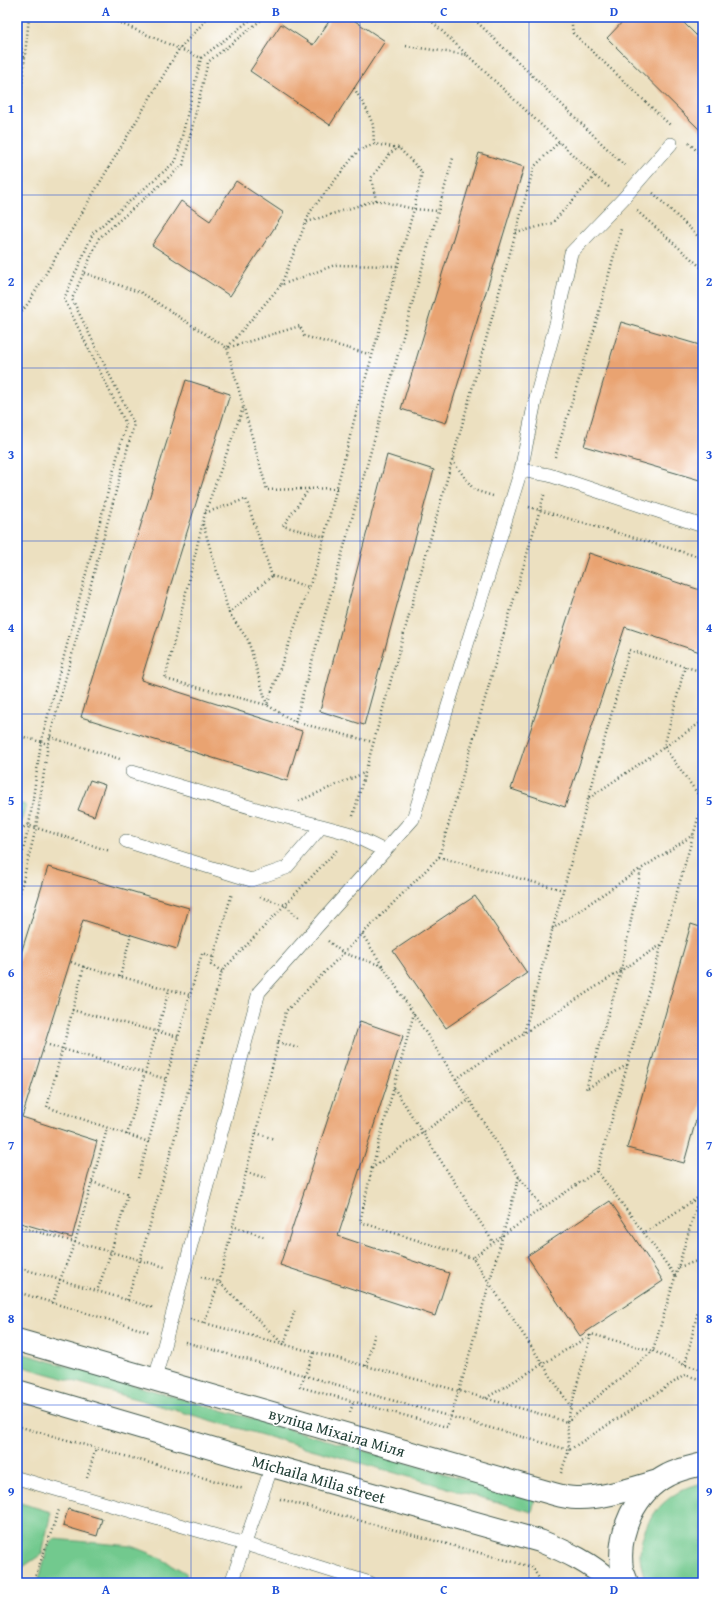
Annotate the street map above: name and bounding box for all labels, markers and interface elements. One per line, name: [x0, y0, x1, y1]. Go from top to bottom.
text: A: [102, 2, 111, 21]
text: B: [272, 2, 280, 21]
text: C: [440, 2, 448, 21]
text: D: [610, 2, 618, 21]
text: 1: [8, 99, 14, 118]
text: 1: [706, 99, 712, 118]
text: 2: [8, 272, 15, 291]
text: 2: [706, 272, 713, 291]
text: 3: [8, 445, 14, 464]
text: 3: [706, 445, 712, 464]
text: 4: [8, 618, 15, 637]
text: 4: [706, 618, 713, 637]
text: 5: [8, 791, 15, 810]
text: 5: [706, 791, 713, 810]
text: 6: [8, 963, 15, 982]
text: 6: [706, 963, 713, 982]
text: 7: [8, 1136, 15, 1155]
text: 7: [706, 1136, 713, 1155]
text: 8: [8, 1309, 15, 1328]
text: 8: [706, 1309, 713, 1328]
street label: вуліца Міхаіла Міля: [266, 1401, 408, 1463]
street label: Michaila Milia street: [249, 1448, 389, 1510]
text: 9: [8, 1482, 15, 1501]
text: 9: [706, 1482, 713, 1501]
text: A: [102, 1580, 111, 1599]
text: B: [272, 1580, 280, 1599]
text: C: [440, 1580, 448, 1599]
text: D: [610, 1580, 618, 1599]

